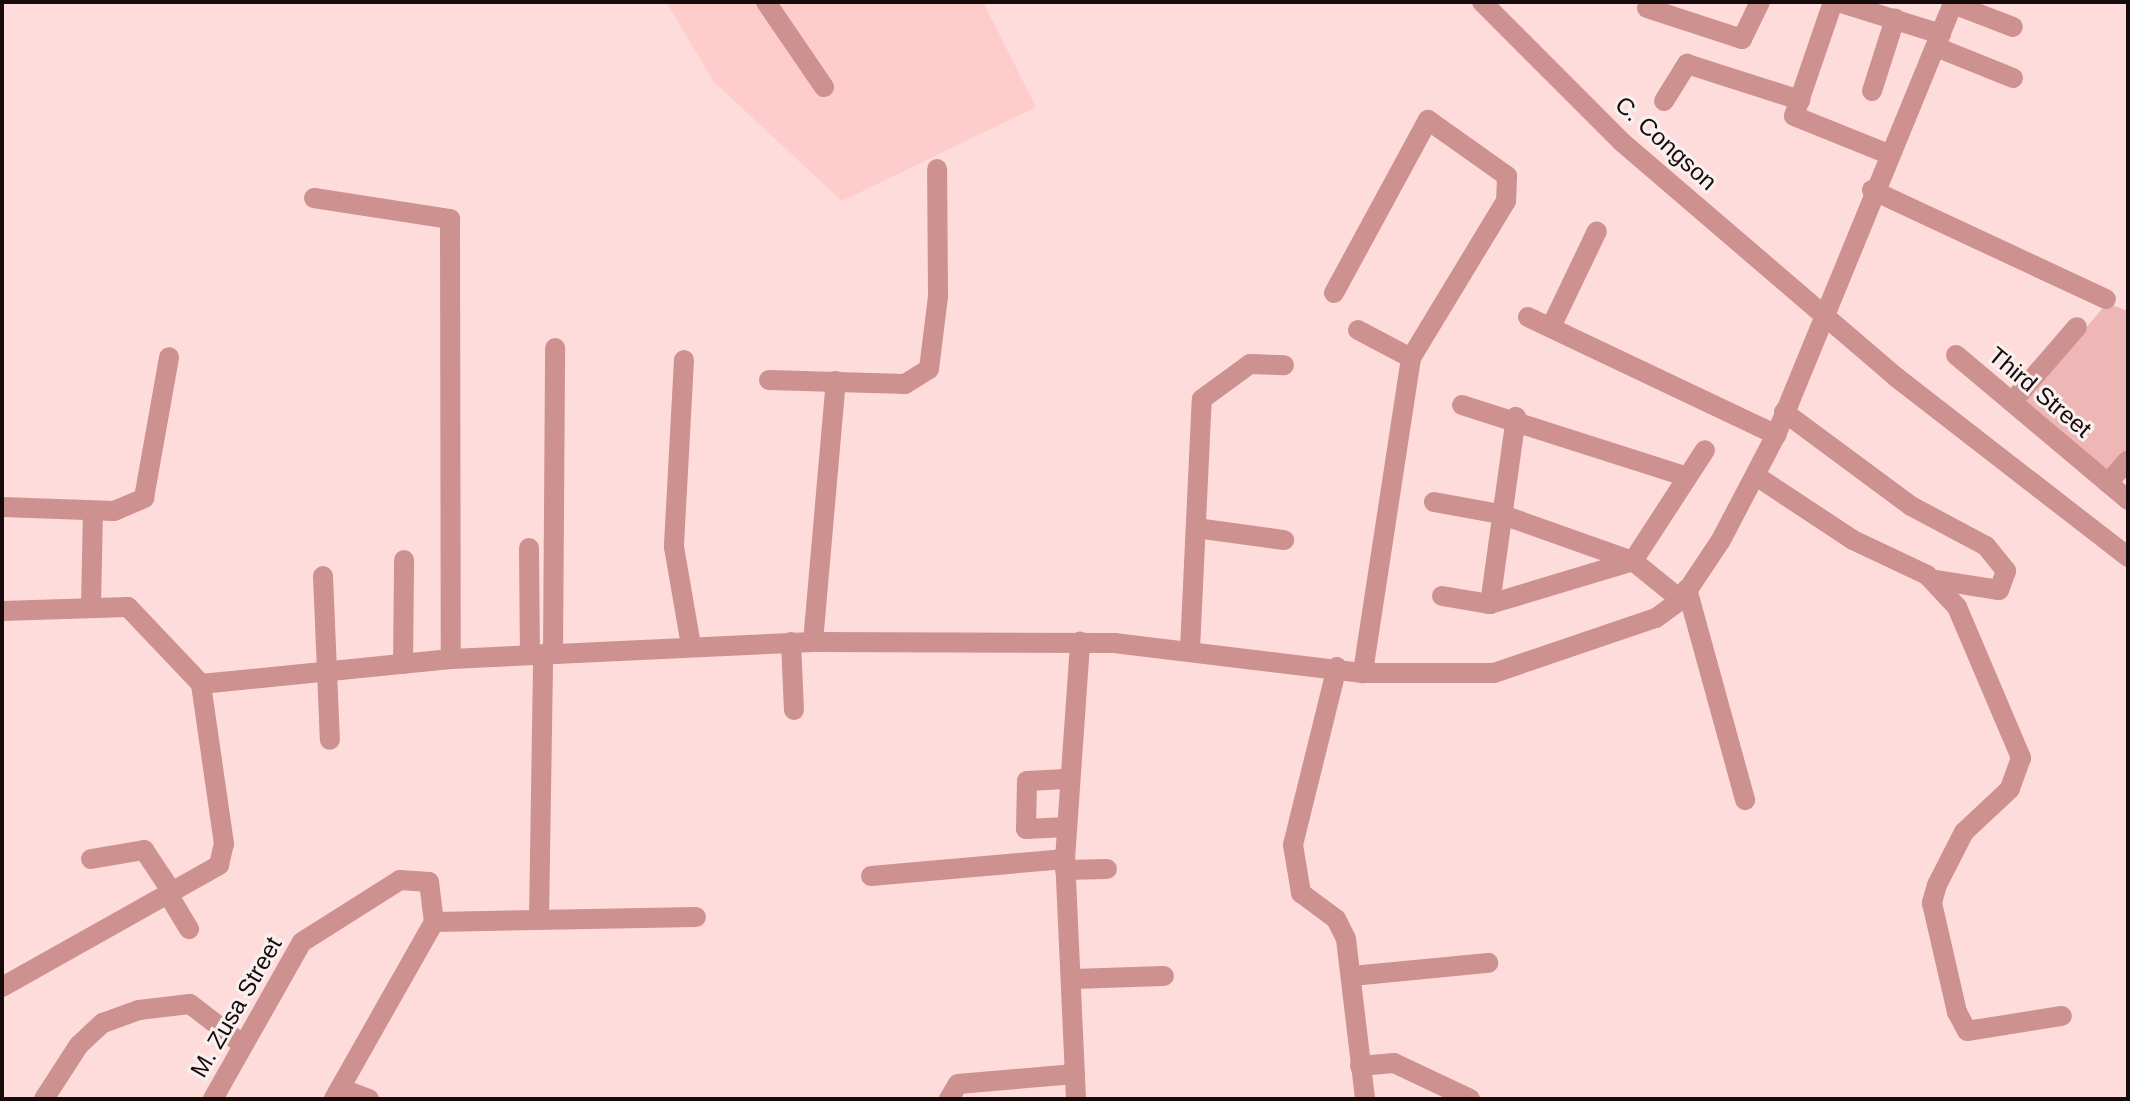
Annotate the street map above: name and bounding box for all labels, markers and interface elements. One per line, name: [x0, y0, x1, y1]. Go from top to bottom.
street label: C. Congson: [1609, 90, 1723, 196]
street label: Third Street: [1983, 341, 2097, 443]
street label: M. Zusa Street: [184, 932, 288, 1082]

